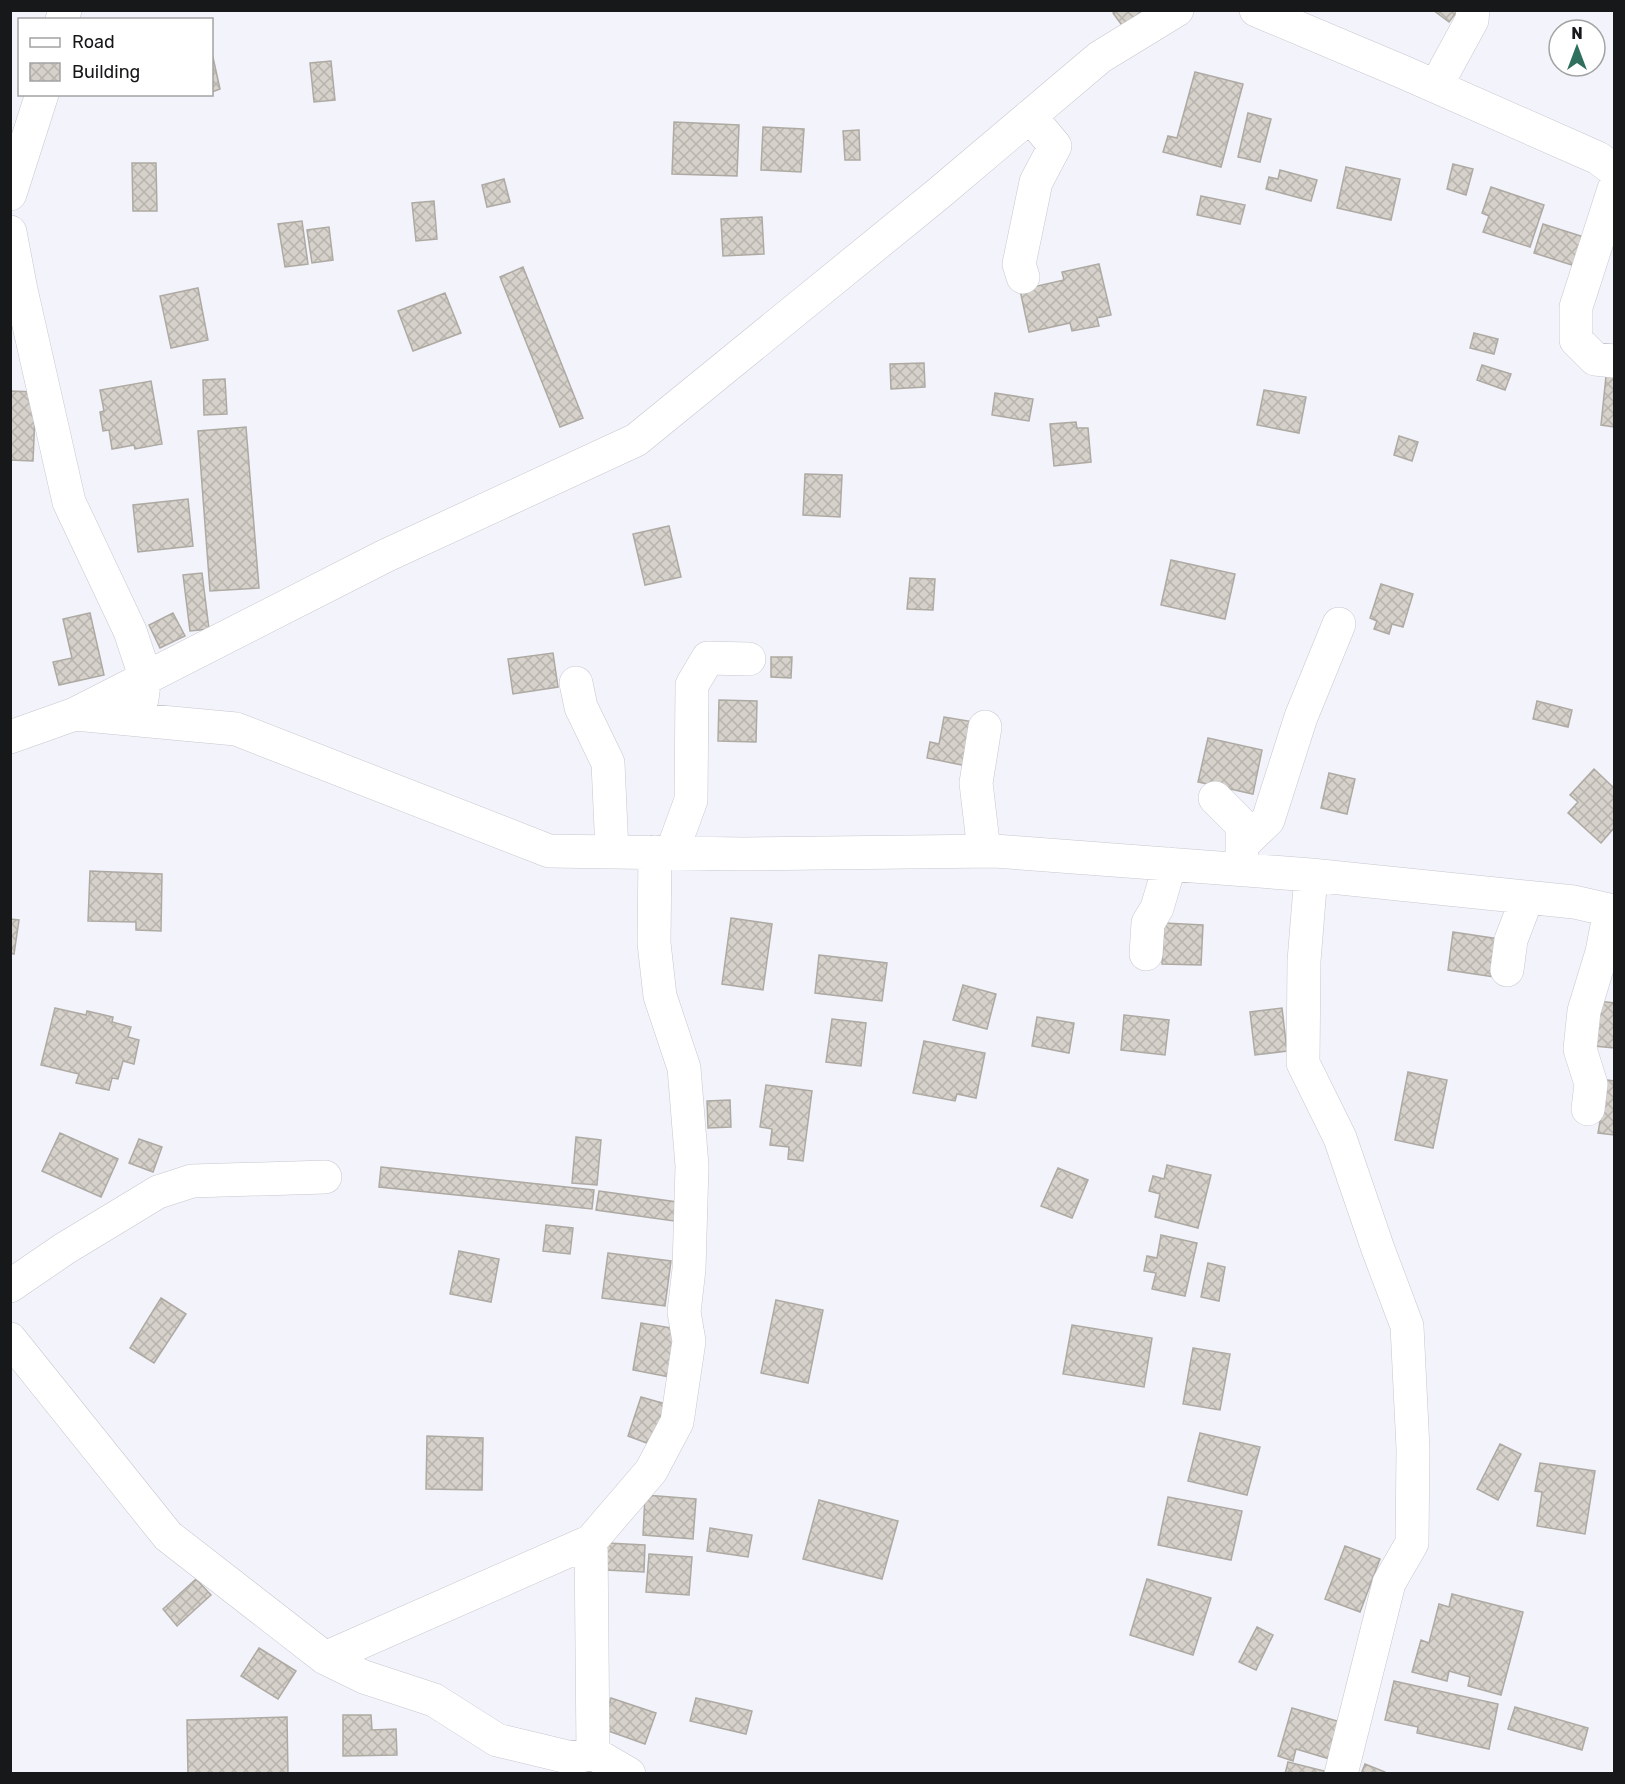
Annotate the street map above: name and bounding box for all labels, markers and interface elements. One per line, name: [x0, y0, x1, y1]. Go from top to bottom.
legend: [18, 18, 213, 96]
north arrow: [1547, 18, 1607, 78]
text: N: [1571, 24, 1583, 43]
text: Road: [72, 31, 115, 53]
text: Building: [72, 61, 140, 83]

